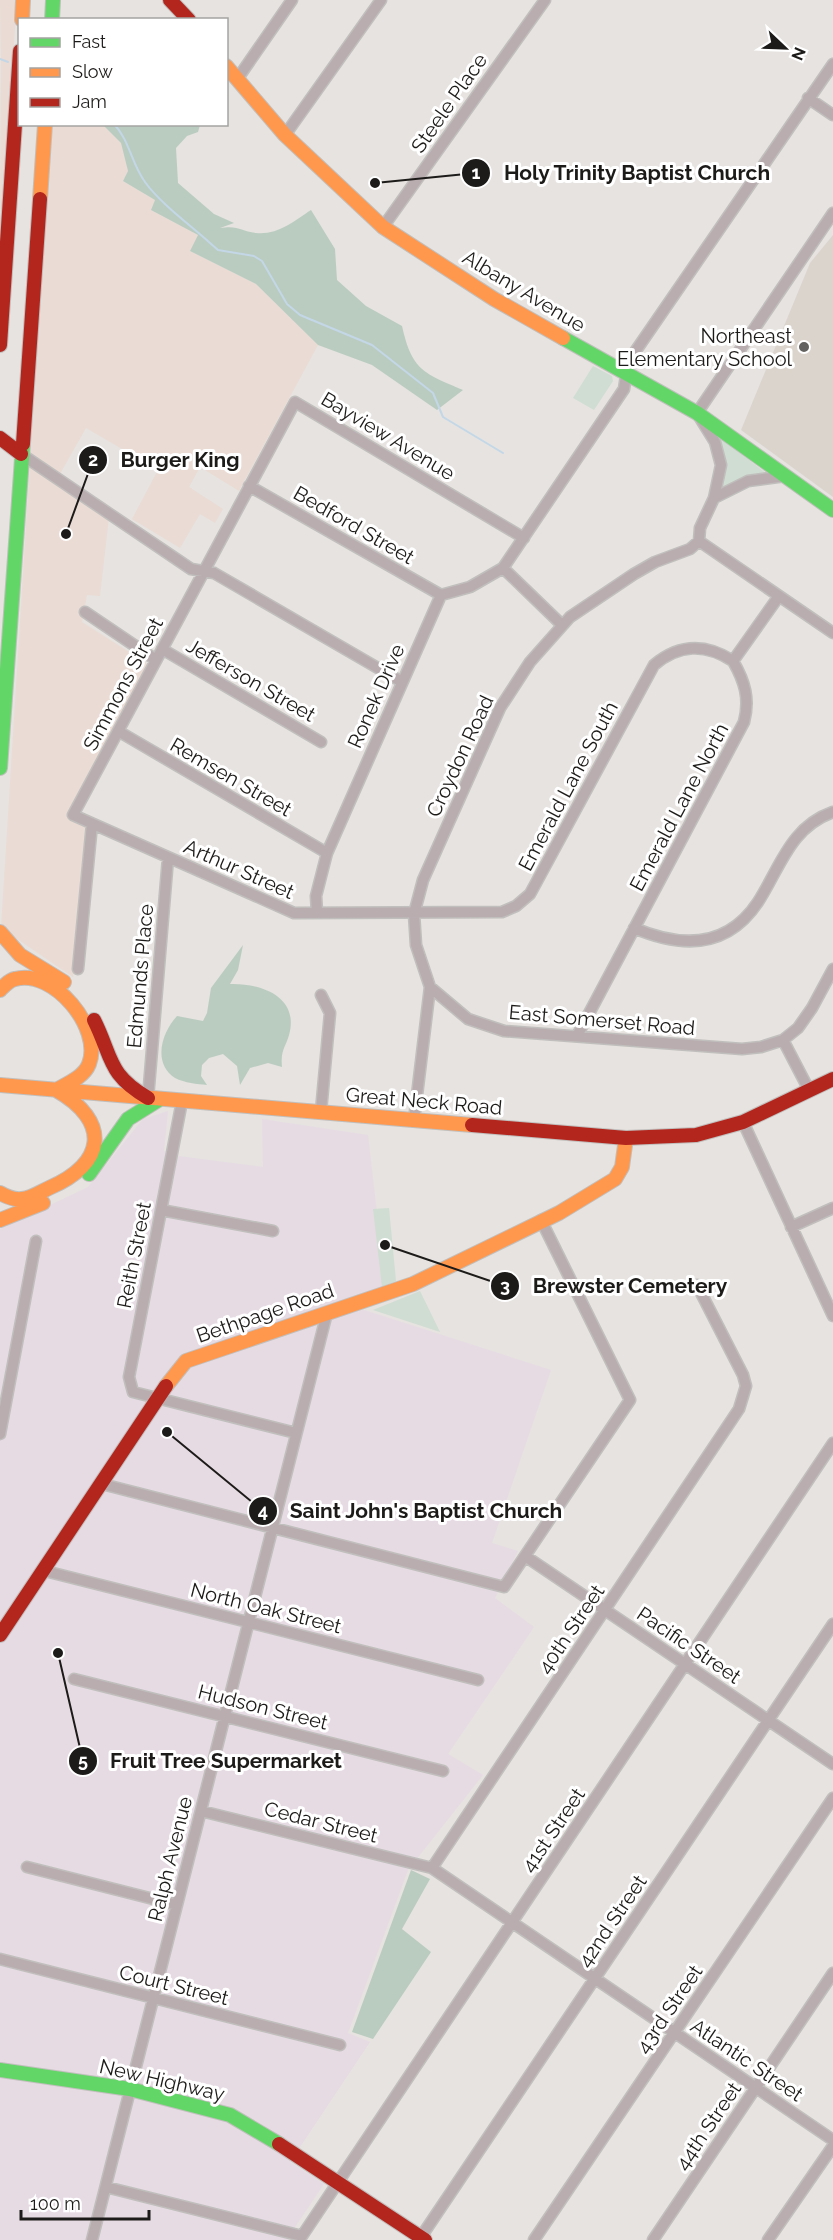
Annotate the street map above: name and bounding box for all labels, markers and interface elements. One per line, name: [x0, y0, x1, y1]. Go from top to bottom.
legend: [18, 18, 228, 126]
north arrow: [755, 18, 815, 78]
text: Fast: [72, 31, 106, 52]
text: N: [787, 44, 809, 63]
street label: Steele Place: [406, 49, 492, 157]
text: Slow: [72, 61, 113, 82]
text: Jam: [72, 91, 107, 112]
callout: Holy Trinity Baptist Church: [461, 153, 782, 192]
text: Holy Trinity Baptist Church: [504, 160, 770, 185]
text: 1: [472, 162, 481, 183]
street label: Albany Avenue: [458, 245, 590, 337]
place label: Northeast Elementary School: [617, 324, 793, 371]
marker: Northeast Elementary School: [797, 340, 811, 354]
street label: Bayview Avenue: [317, 387, 459, 485]
callout: Burger King: [78, 440, 252, 479]
text: Burger King: [120, 447, 240, 472]
text: 2: [88, 449, 98, 470]
street label: Bedford Street: [289, 481, 419, 569]
street label: Simmons Street: [78, 613, 168, 755]
street label: Jefferson Street: [182, 633, 320, 727]
street label: Ronek Drive: [342, 640, 410, 752]
street label: Croydon Road: [421, 691, 499, 821]
street label: Emerald Lane South: [513, 697, 623, 875]
street label: Emerald Lane North: [625, 719, 733, 895]
street label: Remsen Street: [166, 732, 296, 822]
street label: Arthur Street: [180, 834, 298, 904]
street label: Edmunds Place: [122, 903, 158, 1049]
street label: East Somerset Road: [508, 1000, 696, 1040]
street label: Great Neck Road: [345, 1082, 503, 1120]
street label: Reith Street: [112, 1200, 156, 1310]
callout: Brewster Cemetery: [490, 1267, 739, 1306]
text: Brewster Cemetery: [533, 1273, 728, 1298]
text: 3: [500, 1275, 510, 1296]
street label: Bethpage Road: [193, 1278, 337, 1348]
callout: Saint John's Baptist Church: [248, 1491, 575, 1530]
text: Saint John's Baptist Church: [290, 1498, 562, 1523]
text: 4: [258, 1500, 268, 1521]
street label: North Oak Street: [188, 1578, 344, 1638]
street label: 40th Street: [533, 1580, 610, 1678]
street label: Pacific Street: [632, 1601, 746, 1689]
street label: Hudson Street: [196, 1679, 331, 1735]
callout: Fruit Tree Supermarket: [68, 1741, 354, 1780]
text: Fruit Tree Supermarket: [110, 1748, 342, 1773]
text: 5: [78, 1750, 88, 1771]
street label: 41st Street: [516, 1783, 590, 1877]
street label: Ralph Avenue: [143, 1794, 197, 1924]
street label: Cedar Street: [262, 1796, 380, 1848]
street label: 42nd Street: [572, 1870, 652, 1972]
street label: Court Street: [117, 1960, 231, 2010]
street label: 43rd Street: [631, 1960, 707, 2058]
street label: Atlantic Street: [686, 2014, 808, 2107]
street label: New Highway: [97, 2054, 227, 2106]
street label: 44th Street: [670, 2077, 746, 2174]
scale bar: [21, 2183, 148, 2221]
text: 100 m: [30, 2193, 81, 2214]

